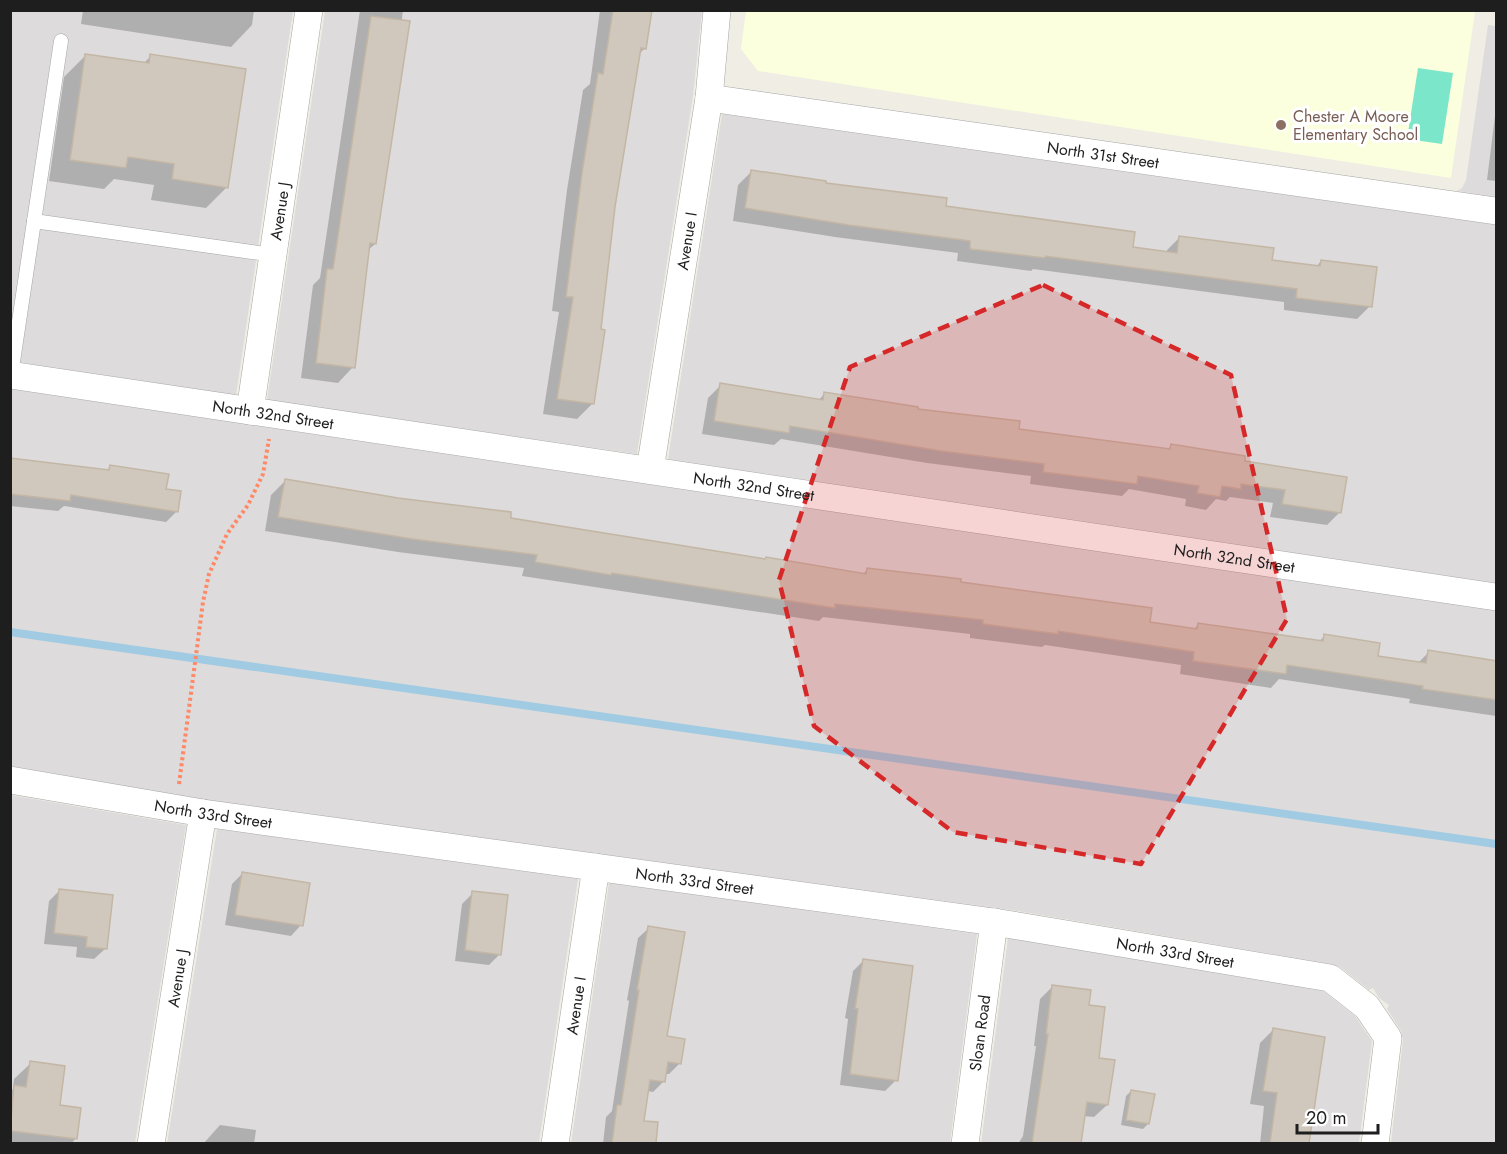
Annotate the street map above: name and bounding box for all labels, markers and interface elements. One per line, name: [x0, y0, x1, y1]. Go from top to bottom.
place label: Chester A Moore Elementary School: [1293, 105, 1418, 146]
marker: Chester A Moore Elementary School: [1274, 118, 1288, 132]
street label: North 31st Street: [1045, 136, 1161, 174]
street label: Avenue J: [264, 181, 296, 242]
street label: Avenue I: [671, 210, 703, 272]
street label: North 32nd Street: [211, 394, 335, 435]
street label: North 32nd Street: [692, 466, 816, 507]
street label: North 32nd Street: [1172, 538, 1297, 579]
street label: North 33rd Street: [152, 794, 274, 834]
street label: North 33rd Street: [634, 862, 755, 901]
street label: North 33rd Street: [1115, 932, 1236, 974]
street label: Avenue J: [162, 947, 193, 1009]
street label: Avenue I: [560, 975, 592, 1036]
street label: Sloan Road: [964, 993, 996, 1073]
scale bar: [1297, 1097, 1378, 1135]
text: 20 m: [1306, 1105, 1346, 1131]

